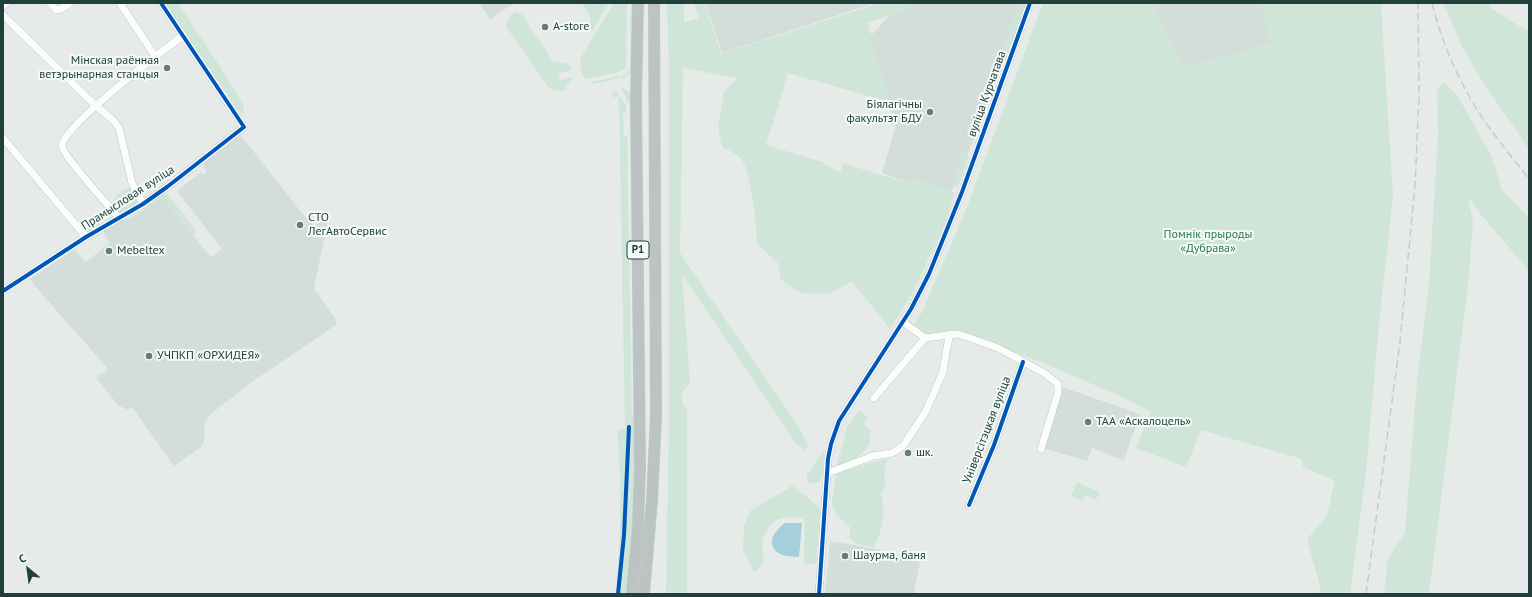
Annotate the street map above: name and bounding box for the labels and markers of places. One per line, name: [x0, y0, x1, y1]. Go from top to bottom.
place label: А-store: [553, 20, 589, 34]
marker: А-store: [540, 22, 550, 32]
place label: Мінская раённая ветэрынарная станцыя: [39, 54, 159, 82]
marker: Мінская раённая ветэрынарная станцыя: [162, 63, 172, 73]
place label: Біялагічны факультэт БДУ: [846, 98, 922, 126]
marker: Біялагічны факультэт БДУ: [925, 107, 935, 117]
place label: СТО ЛегАвтоСервис: [308, 211, 387, 239]
marker: СТО ЛегАвтоСервис: [295, 220, 305, 230]
place label: Mebeltex: [117, 244, 165, 258]
marker: Mebeltex: [104, 246, 114, 256]
place label: УЧПКП «ОРХИДЕЯ»: [157, 349, 260, 363]
marker: УЧПКП «ОРХИДЕЯ»: [144, 351, 154, 361]
place label: ТАА «Аскалоцель»: [1096, 415, 1191, 429]
marker: ТАА «Аскалоцель»: [1083, 417, 1093, 427]
place label: шк.: [916, 446, 933, 460]
marker: шк.: [903, 448, 913, 458]
place label: Шаурма, баня: [853, 549, 926, 563]
marker: Шаурма, баня: [840, 551, 850, 561]

